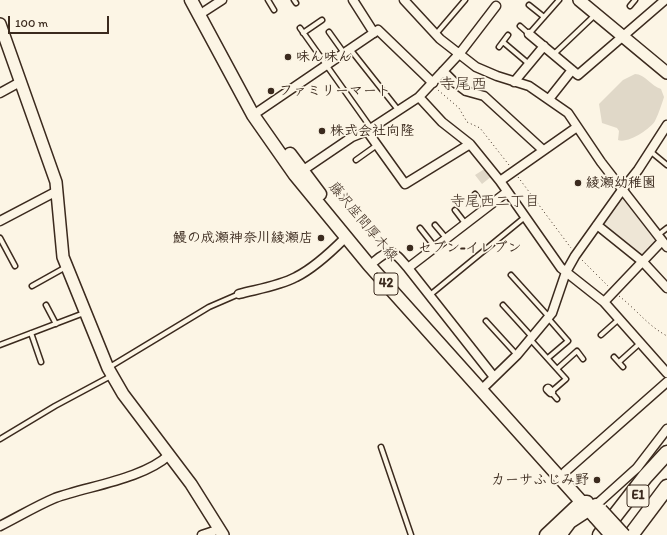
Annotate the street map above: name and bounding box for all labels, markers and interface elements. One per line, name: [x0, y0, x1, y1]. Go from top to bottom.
scale bar: [10, 8, 111, 34]
text: 100 m: [15, 16, 48, 30]
place label: 味ん味ん: [296, 49, 352, 65]
marker: 味ん味ん: [283, 52, 293, 62]
district label: 寺尾西: [439, 75, 487, 95]
place label: ファミリーマート: [279, 83, 391, 99]
marker: ファミリーマート: [266, 86, 276, 96]
place label: 株式会社向隆: [330, 123, 414, 139]
marker: 株式会社向隆: [317, 126, 327, 136]
place label: 綾瀬幼稚園: [586, 175, 656, 191]
marker: 綾瀬幼稚園: [573, 178, 583, 188]
street label: 藤沢座間厚木線: [325, 179, 401, 265]
district label: 寺尾西二丁目: [450, 193, 540, 211]
place label: 鰻の成瀬神奈川綾瀬店: [173, 230, 313, 246]
marker: 鰻の成瀬神奈川綾瀬店: [316, 233, 326, 243]
place label: セブン-イレブン: [418, 240, 522, 256]
marker: セブン-イレブン: [405, 243, 415, 253]
road number: 42: [374, 273, 398, 295]
place label: カーサふじみ野: [491, 472, 589, 488]
marker: カーサふじみ野: [592, 475, 602, 485]
road number: E1: [627, 485, 649, 507]

